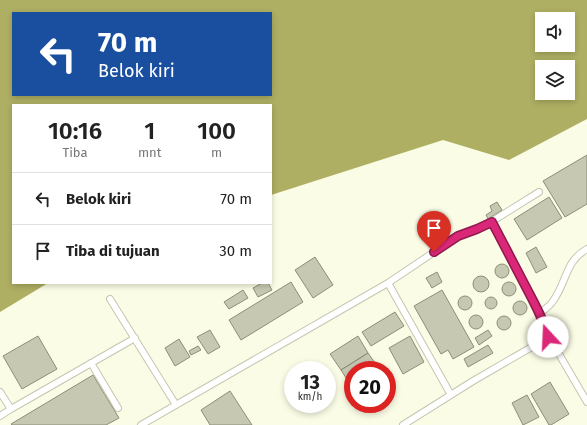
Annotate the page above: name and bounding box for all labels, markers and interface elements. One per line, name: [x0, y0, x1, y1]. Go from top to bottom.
map controls: [535, 12, 575, 100]
button: sound: [535, 12, 575, 52]
text: 70 m: [98, 26, 157, 59]
icon: left: [32, 28, 84, 80]
text: Belok kiri: [98, 60, 175, 82]
button: layers: [535, 60, 575, 100]
text: 10:16: [48, 117, 102, 145]
text: 1: [144, 117, 155, 145]
text: 100: [197, 117, 236, 145]
text: Tiba: [62, 145, 87, 160]
text: mnt: [138, 145, 161, 160]
text: m: [211, 145, 222, 160]
icon: left: [32, 188, 54, 210]
text: Belok kiri: [66, 190, 131, 208]
text: 70 m: [220, 190, 252, 208]
pin: [417, 211, 451, 252]
icon: arrive: [423, 217, 445, 239]
icon: arrive: [32, 240, 54, 262]
text: Tiba di tujuan: [66, 242, 160, 260]
text: 30 m: [219, 242, 252, 260]
position arrow: [527, 316, 569, 358]
speed limit sign: 20: [344, 361, 396, 413]
text: 13: [300, 370, 320, 394]
text: km/h: [298, 391, 322, 403]

